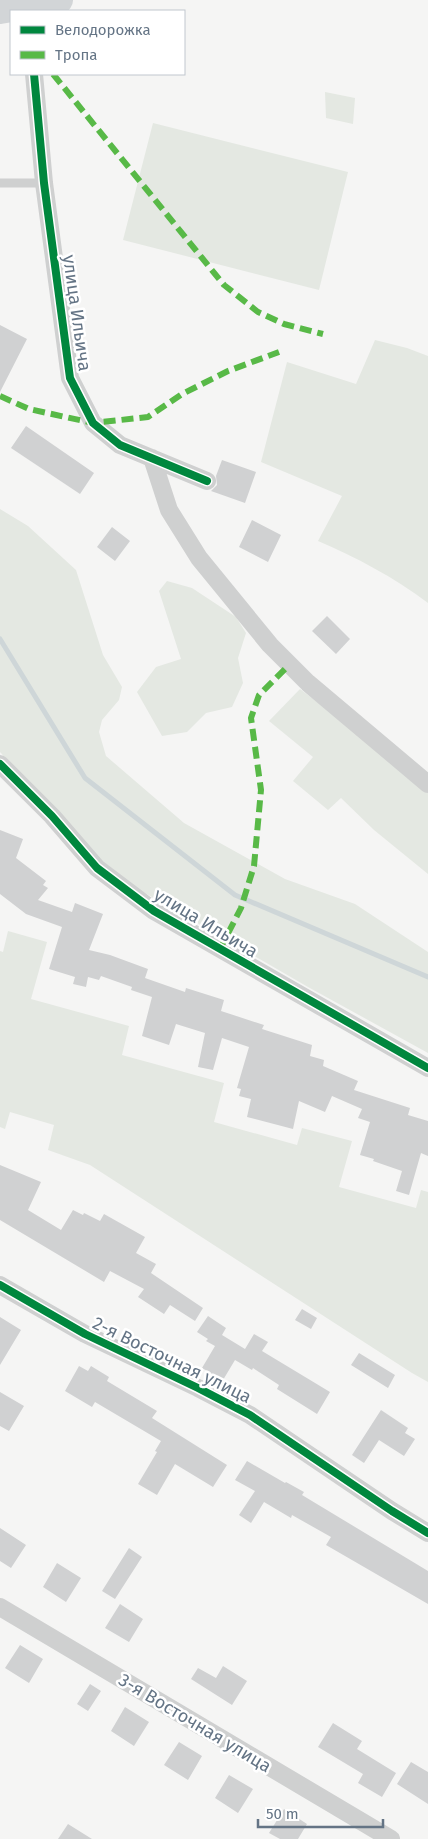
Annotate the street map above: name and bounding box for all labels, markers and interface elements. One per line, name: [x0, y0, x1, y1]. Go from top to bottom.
legend: [10, 10, 185, 75]
text: Велодорожка: [55, 21, 151, 39]
text: Тропа: [55, 46, 97, 64]
street label: улица Ильича: [58, 253, 96, 373]
street label: улица Ильича: [150, 883, 262, 963]
street label: 2-я Восточная улица: [89, 1312, 255, 1408]
street label: 3-я Восточная улица: [115, 1669, 275, 1777]
scale bar: [258, 1796, 383, 1828]
text: 50 m: [266, 1805, 299, 1823]

